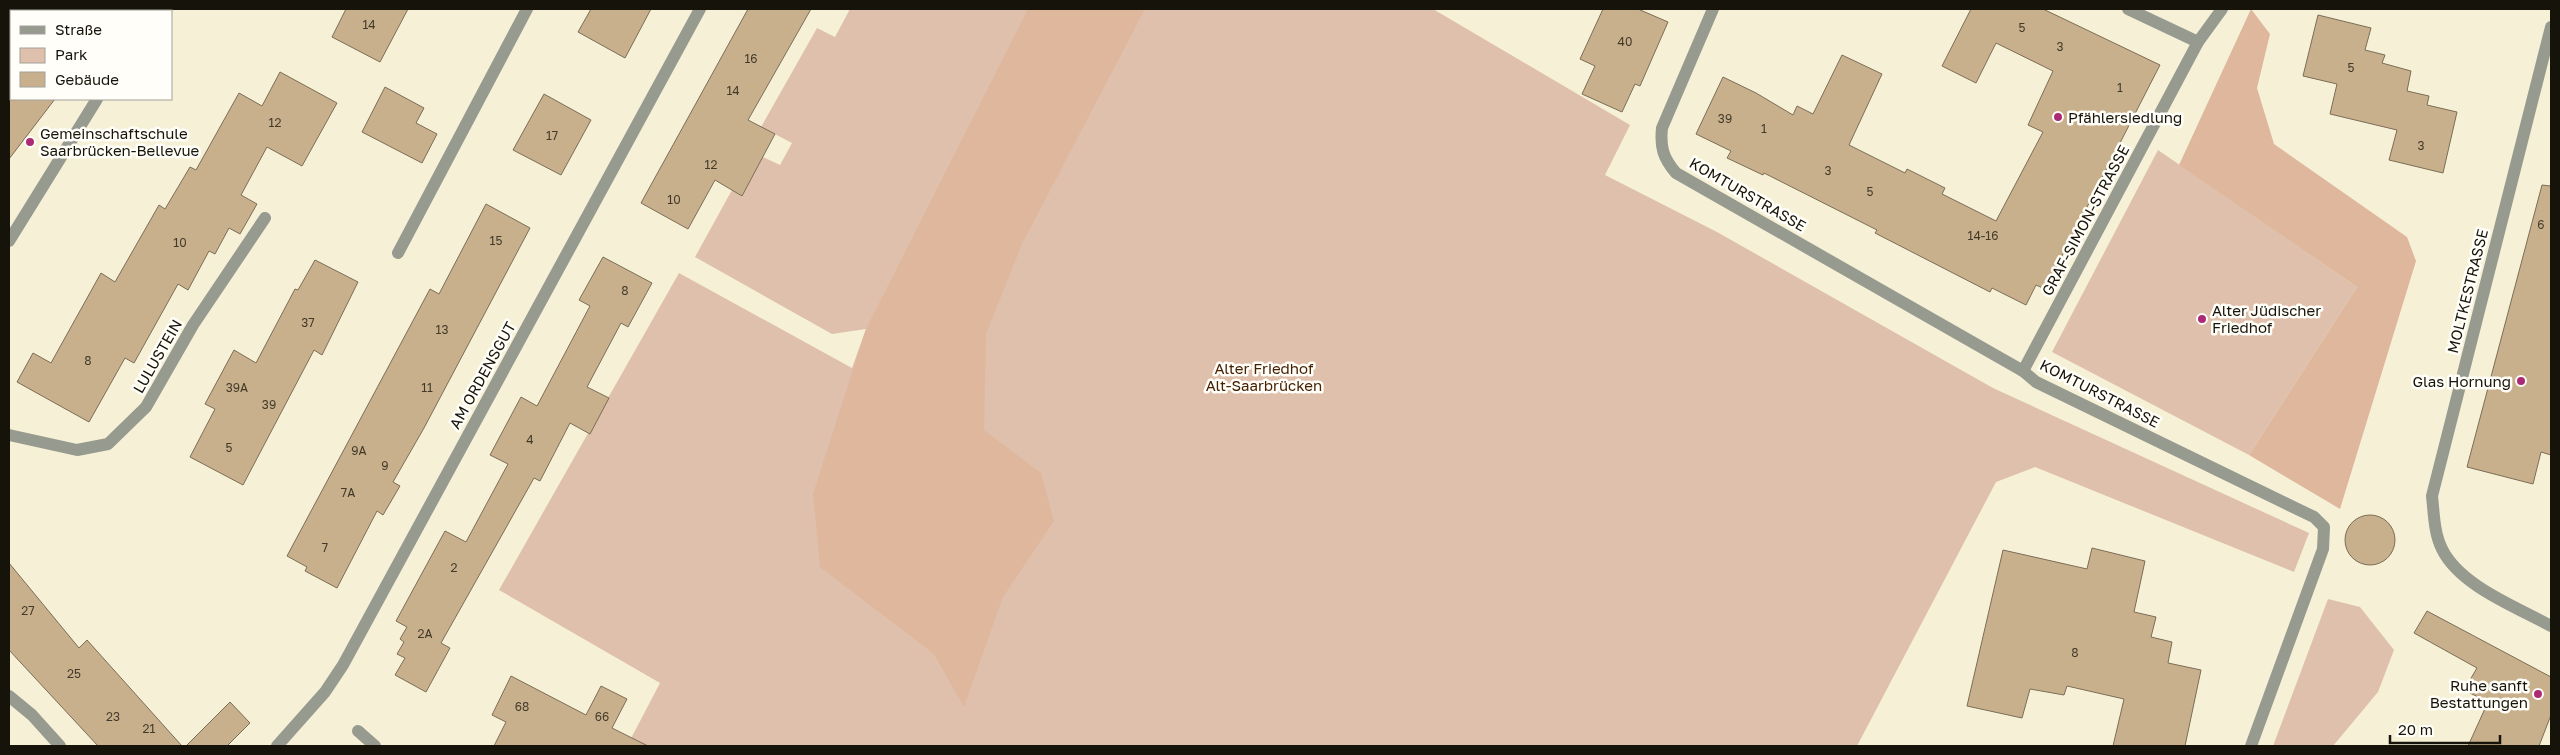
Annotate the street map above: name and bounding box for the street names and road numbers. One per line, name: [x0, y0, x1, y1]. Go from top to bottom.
street label: GRAF-SIMON-STRASSE: [2038, 142, 2132, 298]
street label: KOMTURSTRASSE: [1686, 153, 1810, 235]
street label: MOLTKESTRASSE: [2443, 227, 2491, 355]
street label: LULUSTEIN: [129, 316, 185, 396]
street label: AM ORDENSGUT: [445, 318, 519, 432]
street label: KOMTURSTRASSE: [2037, 355, 2163, 431]

